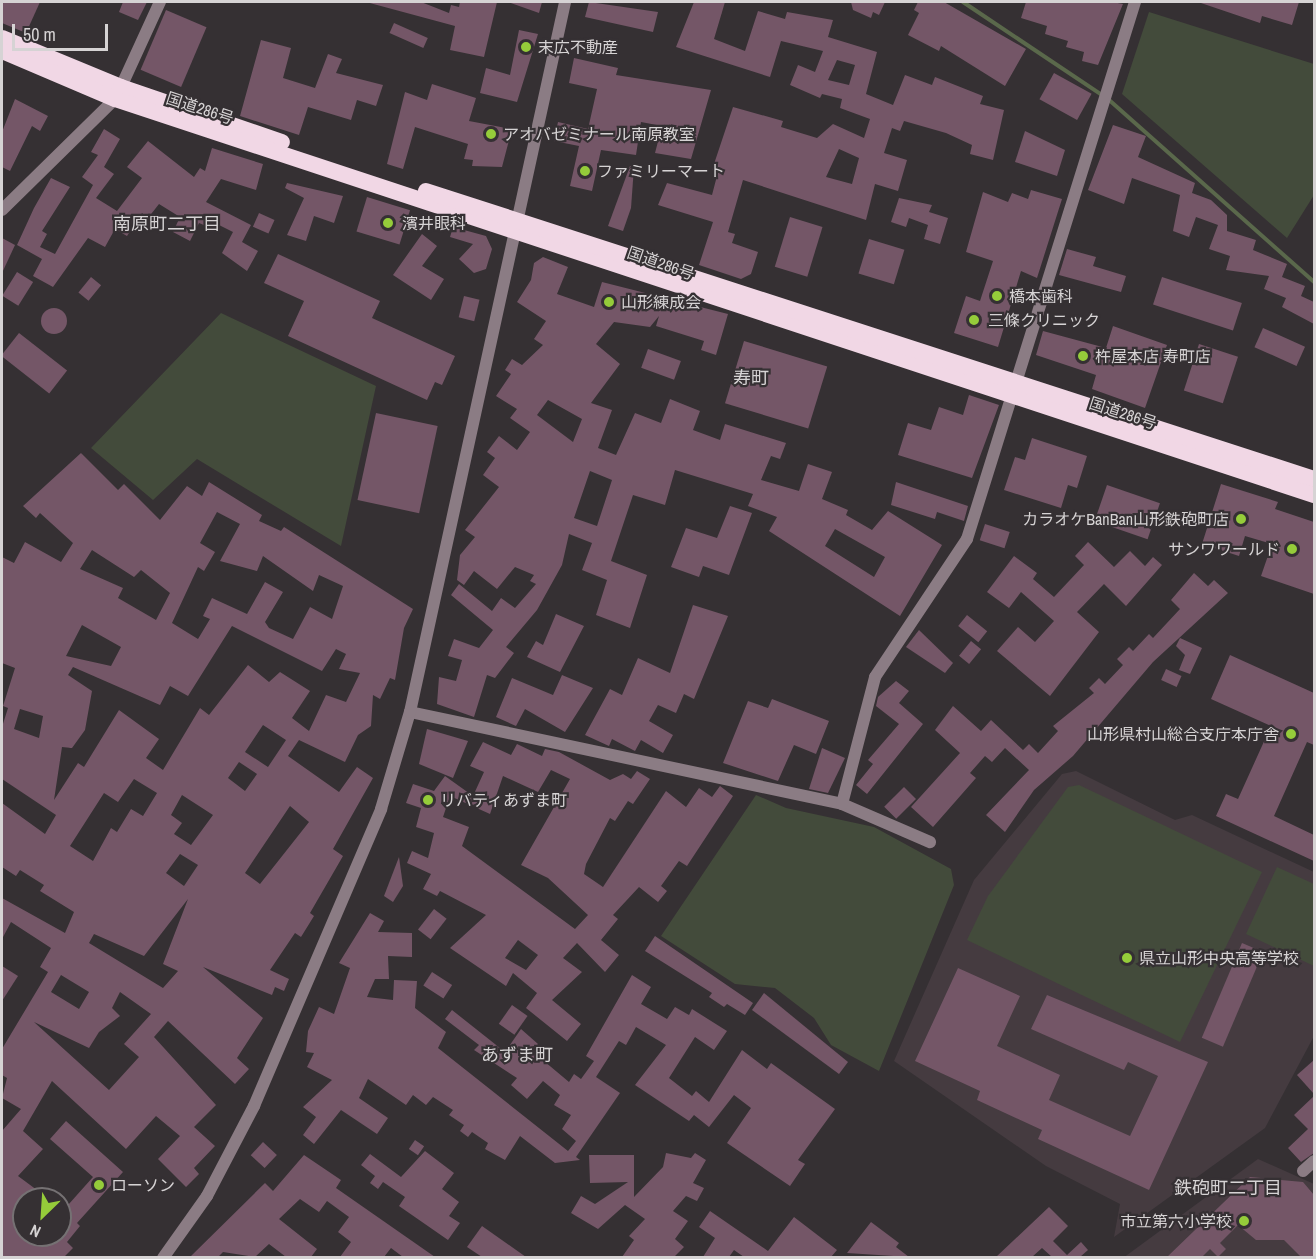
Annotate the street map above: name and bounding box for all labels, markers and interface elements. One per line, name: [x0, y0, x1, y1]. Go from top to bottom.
scale bar: [15, 12, 111, 50]
text: 50 m: [23, 22, 56, 47]
place label: 末広不動産: [538, 37, 618, 57]
marker: 末広不動産: [519, 40, 533, 54]
street label: 国道286号: [164, 88, 236, 128]
place label: アオバゼミナール南原教室: [503, 124, 695, 144]
marker: アオバゼミナール南原教室: [484, 127, 498, 141]
place label: ファミリーマート: [597, 161, 725, 181]
marker: ファミリーマート: [578, 164, 592, 178]
district label: 南原町二丁目: [113, 213, 221, 235]
place label: 濱井眼科: [402, 213, 466, 233]
marker: 濱井眼科: [379, 214, 397, 232]
street label: 国道286号: [625, 243, 697, 283]
place label: 橋本歯科: [1009, 286, 1073, 306]
marker: 橋本歯科: [990, 289, 1004, 303]
place label: 山形練成会: [621, 292, 701, 312]
marker: 山形練成会: [602, 295, 616, 309]
place label: 三條クリニック: [988, 310, 1100, 330]
marker: 三條クリニック: [965, 311, 983, 329]
place label: 杵屋本店 寿町店: [1095, 346, 1211, 366]
marker: 杵屋本店 寿町店: [1076, 349, 1090, 363]
district label: 寿町: [733, 367, 769, 389]
street label: 国道286号: [1087, 393, 1159, 433]
place label: カラオケBanBan山形鉄砲町店: [1022, 509, 1229, 529]
marker: カラオケBanBan山形鉄砲町店: [1234, 512, 1248, 526]
place label: サンワワールド: [1168, 539, 1280, 559]
marker: サンワワールド: [1285, 542, 1299, 556]
place label: 山形県村山総合支庁本庁舎: [1087, 724, 1279, 744]
marker: 山形県村山総合支庁本庁舎: [1284, 727, 1298, 741]
place label: リバティあずま町: [440, 790, 568, 810]
marker: リバティあずま町: [421, 793, 435, 807]
place label: 県立山形中央高等学校: [1139, 948, 1299, 968]
marker: 県立山形中央高等学校: [1120, 951, 1134, 965]
district label: あずま町: [481, 1044, 553, 1066]
place label: ローソン: [111, 1175, 175, 1195]
district label: 鉄砲町二丁目: [1174, 1177, 1282, 1199]
marker: ローソン: [92, 1178, 106, 1192]
north arrow: [12, 1187, 72, 1247]
place label: 市立第六小学校: [1120, 1211, 1232, 1231]
marker: 市立第六小学校: [1237, 1214, 1251, 1228]
text: N: [26, 1220, 44, 1243]

